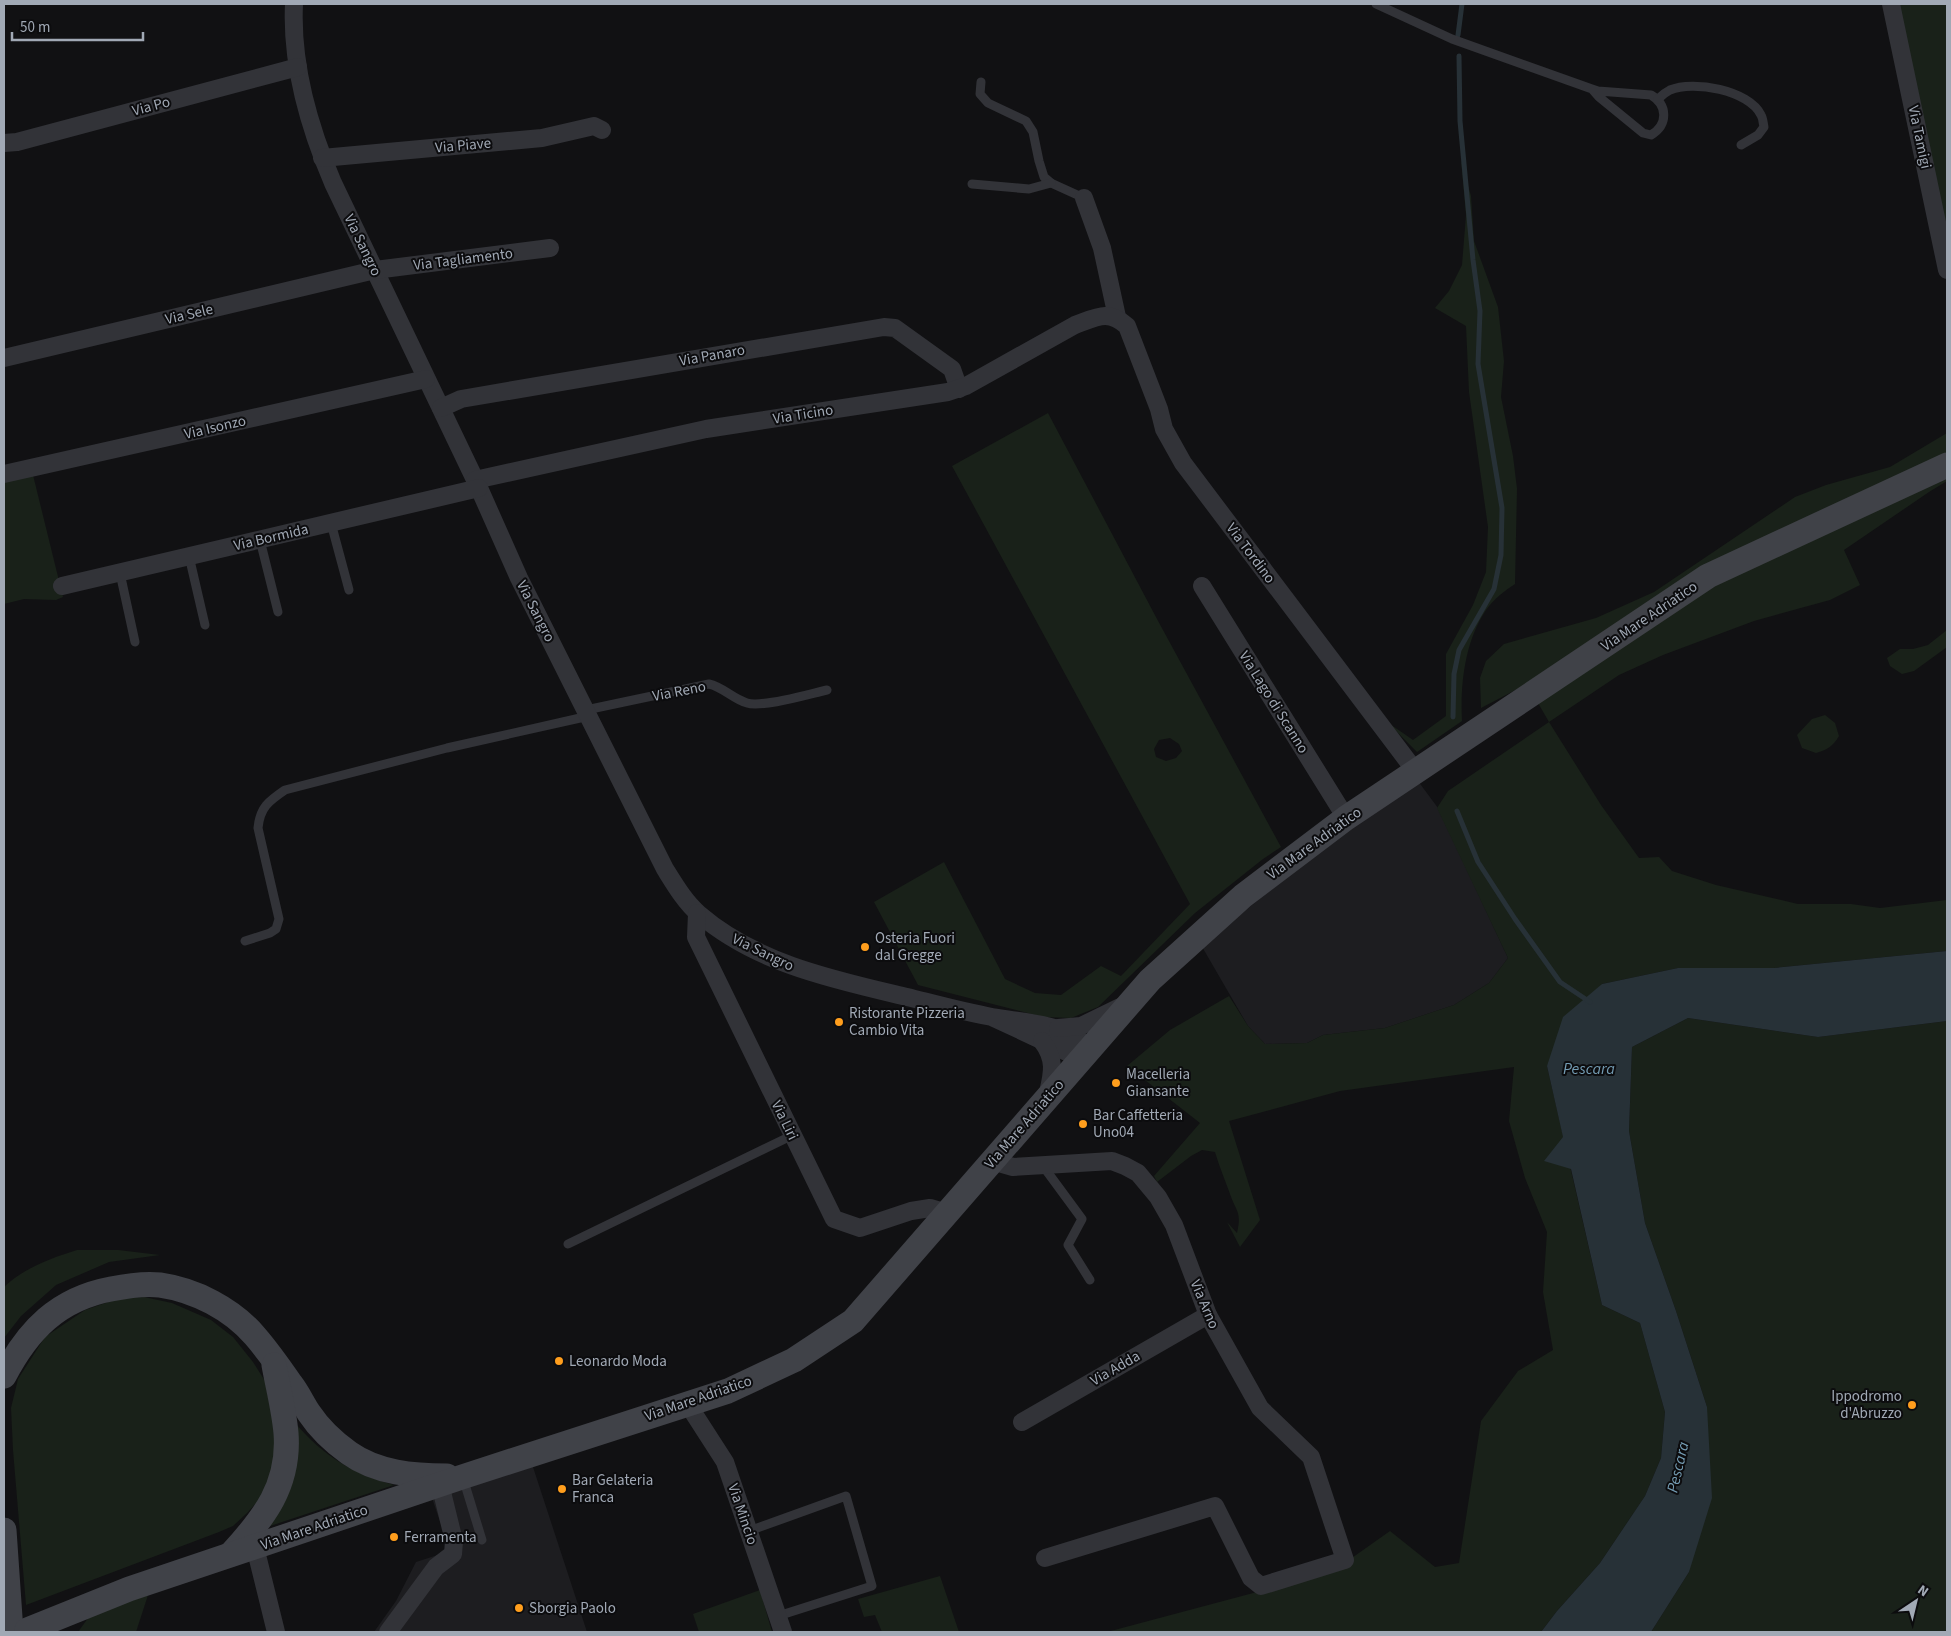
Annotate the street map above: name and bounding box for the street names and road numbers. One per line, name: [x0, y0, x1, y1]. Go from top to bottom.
street label: Via Po: [130, 91, 172, 122]
street label: Via Tamigi: [1903, 104, 1936, 171]
street label: Via Piave: [434, 133, 492, 158]
street label: Via Sangro: [339, 211, 387, 280]
street label: Via Tagliamento: [412, 243, 514, 276]
street label: Via Sele: [163, 299, 215, 330]
street label: Via Panaro: [678, 339, 747, 372]
street label: Via Ticino: [772, 399, 835, 430]
street label: Via Isonzo: [182, 410, 248, 445]
street label: Via Bormida: [232, 519, 311, 556]
street label: Via Tordino: [1221, 519, 1280, 588]
street label: Via Mare Adriatico: [1597, 576, 1702, 656]
street label: Via Sangro: [511, 577, 560, 646]
street label: Via Lago di Scanno: [1234, 647, 1314, 757]
street label: Via Reno: [651, 676, 708, 707]
street label: Via Mare Adriatico: [1263, 802, 1366, 885]
street label: Via Sangro: [728, 928, 797, 976]
street label: Via Mare Adriatico: [980, 1075, 1069, 1174]
street label: Via Liri: [766, 1097, 803, 1144]
street label: Via Arno: [1185, 1276, 1224, 1332]
street label: Via Adda: [1086, 1346, 1144, 1391]
street label: Via Mare Adriatico: [642, 1370, 755, 1427]
street label: Via Mincio: [722, 1481, 763, 1548]
street label: Via Mare Adriatico: [258, 1499, 371, 1556]

